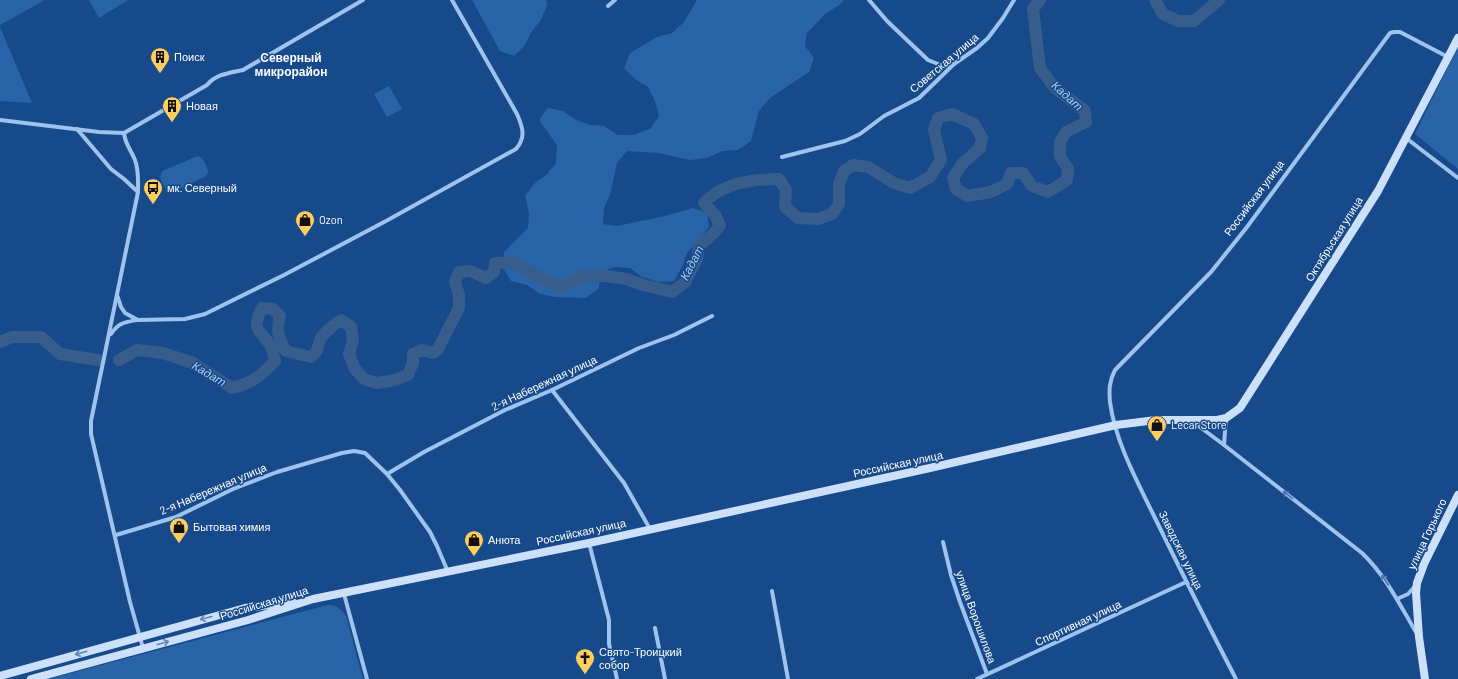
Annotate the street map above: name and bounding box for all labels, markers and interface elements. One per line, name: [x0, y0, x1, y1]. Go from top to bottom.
street label: Советская улица: [907, 30, 981, 95]
building icon: Поиск: [149, 46, 171, 74]
place label: Поиск: [174, 50, 205, 63]
district label: Северный микрорайон: [255, 50, 327, 79]
water label: Кадат: [1049, 78, 1086, 113]
building icon: Новая: [161, 95, 183, 123]
place label: Новая: [186, 99, 218, 112]
street label: Российская улица: [1221, 157, 1287, 238]
bus stop icon: мк. Северный: [142, 177, 164, 205]
place label: мк. Северный: [167, 181, 237, 194]
street label: Октябрьская улица: [1302, 193, 1365, 284]
shop icon: Ozon: [294, 209, 316, 237]
place label: Ozon: [319, 213, 343, 226]
water label: Кадат: [676, 243, 706, 282]
street label: 2-я Набережная улица: [489, 352, 599, 413]
water label: Кадат: [190, 358, 229, 389]
shop icon: Lecar Store: [1146, 414, 1168, 442]
place label: Lecar Store: [1171, 418, 1227, 431]
street label: Российская улица: [852, 447, 945, 479]
street label: 2-я Набережная улица: [157, 460, 269, 517]
one-way arrow: [1282, 490, 1293, 499]
street label: улица Горького: [1404, 496, 1449, 571]
street label: Заводская улица: [1157, 508, 1206, 592]
street label: Российская улица: [535, 515, 628, 547]
shop icon: Бытовая химия: [168, 516, 190, 544]
place label: Бытовая химия: [193, 520, 271, 533]
shop icon: Анюта: [463, 529, 485, 557]
place label: Анюта: [488, 533, 521, 546]
street label: улица Ворошилова: [954, 569, 1000, 666]
one-way arrow: [1381, 575, 1389, 586]
street label: Российская улица: [218, 583, 310, 622]
street label: Спортивная улица: [1033, 597, 1124, 648]
one-way arrow: [200, 615, 213, 623]
one-way arrow: [157, 639, 170, 646]
place label: Свято-Троицкий собор: [599, 645, 682, 671]
church icon: Свято-Троицкий собор: [574, 647, 596, 675]
one-way arrow: [75, 650, 88, 657]

